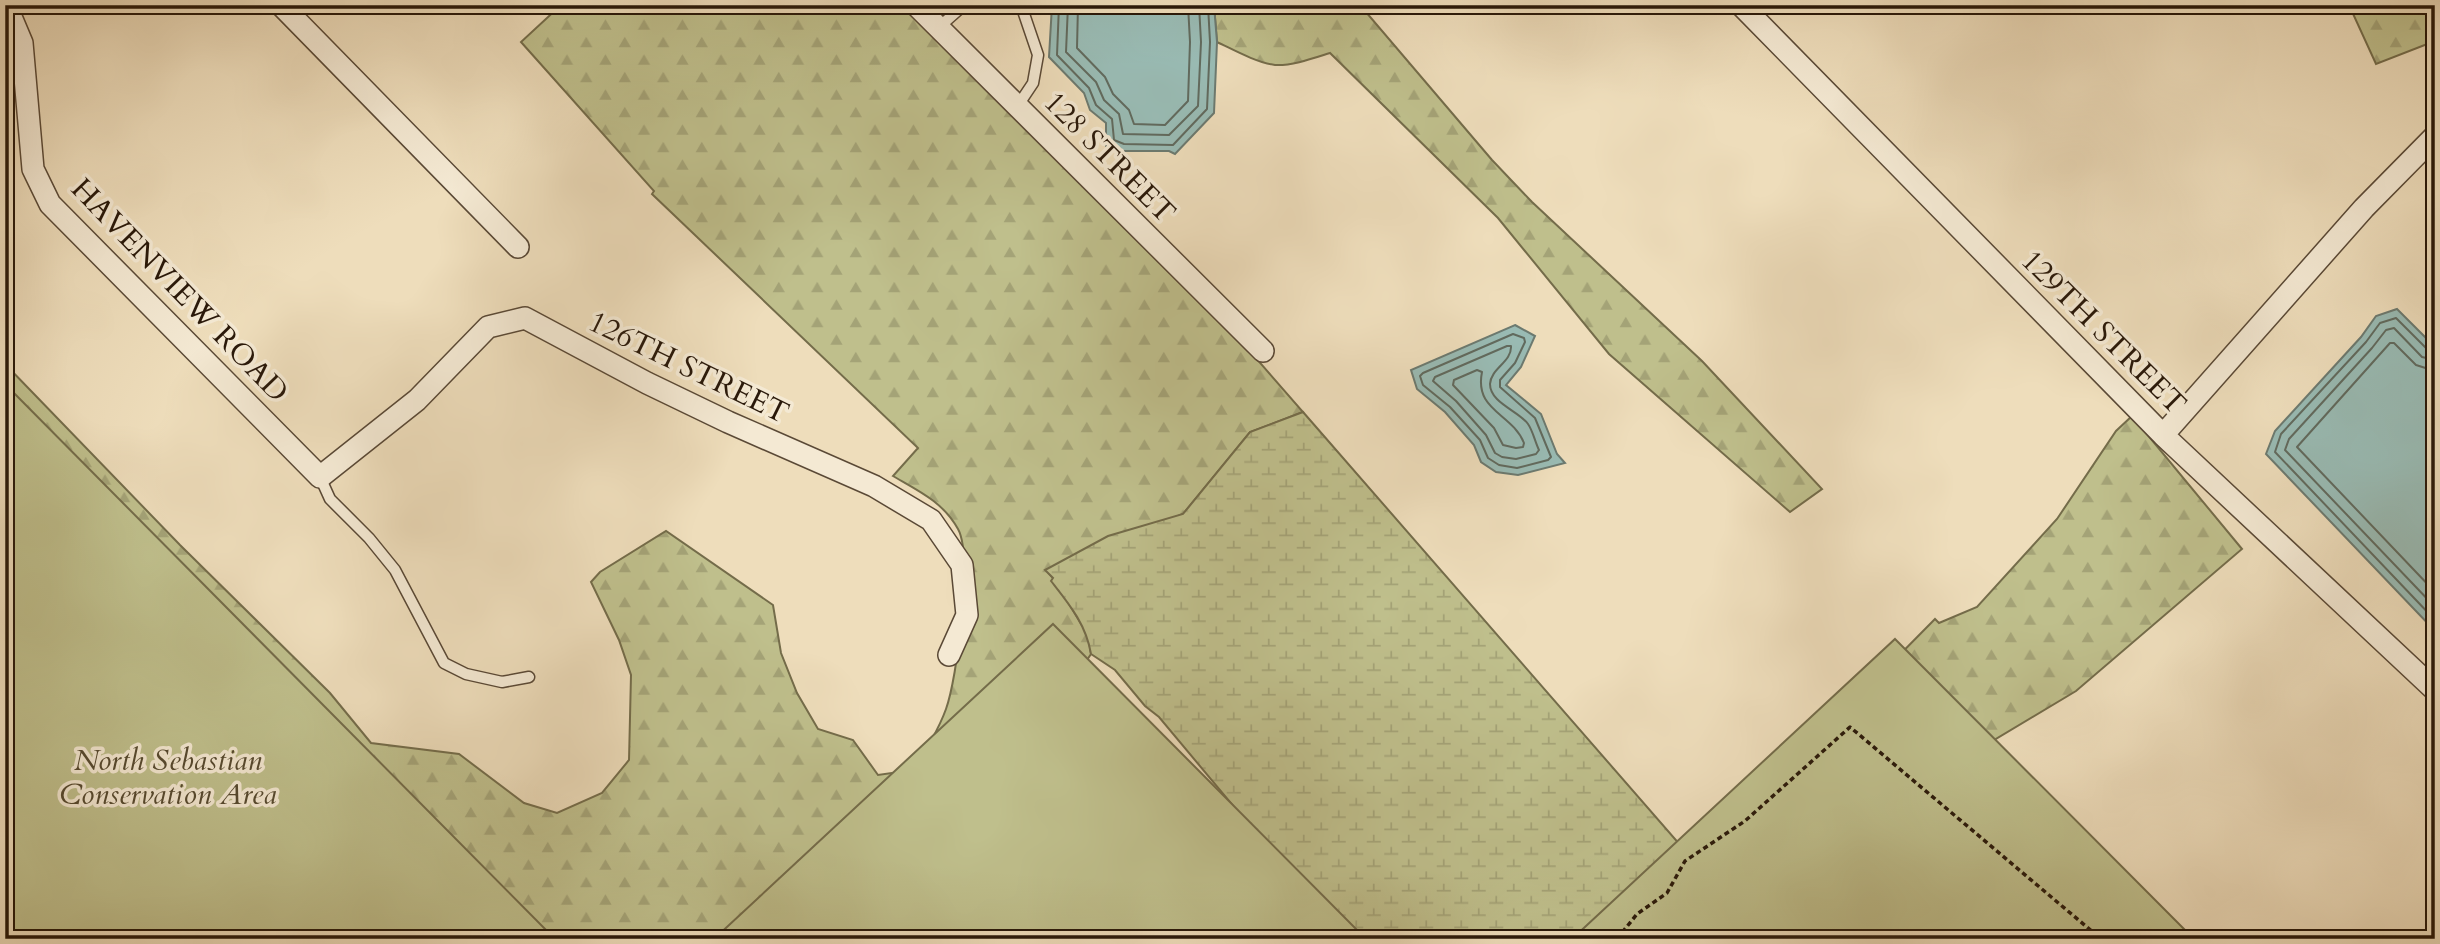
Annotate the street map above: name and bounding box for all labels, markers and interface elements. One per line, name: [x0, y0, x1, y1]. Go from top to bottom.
street label: 128 STREET: [1035, 82, 1185, 232]
street label: HAVENVIEW ROAD: [62, 169, 298, 411]
street label: 129TH STREET: [2012, 241, 2195, 424]
street label: 126TH STREET: [582, 301, 796, 434]
park label: North Sebastian Conservation Area: [59, 740, 277, 815]

